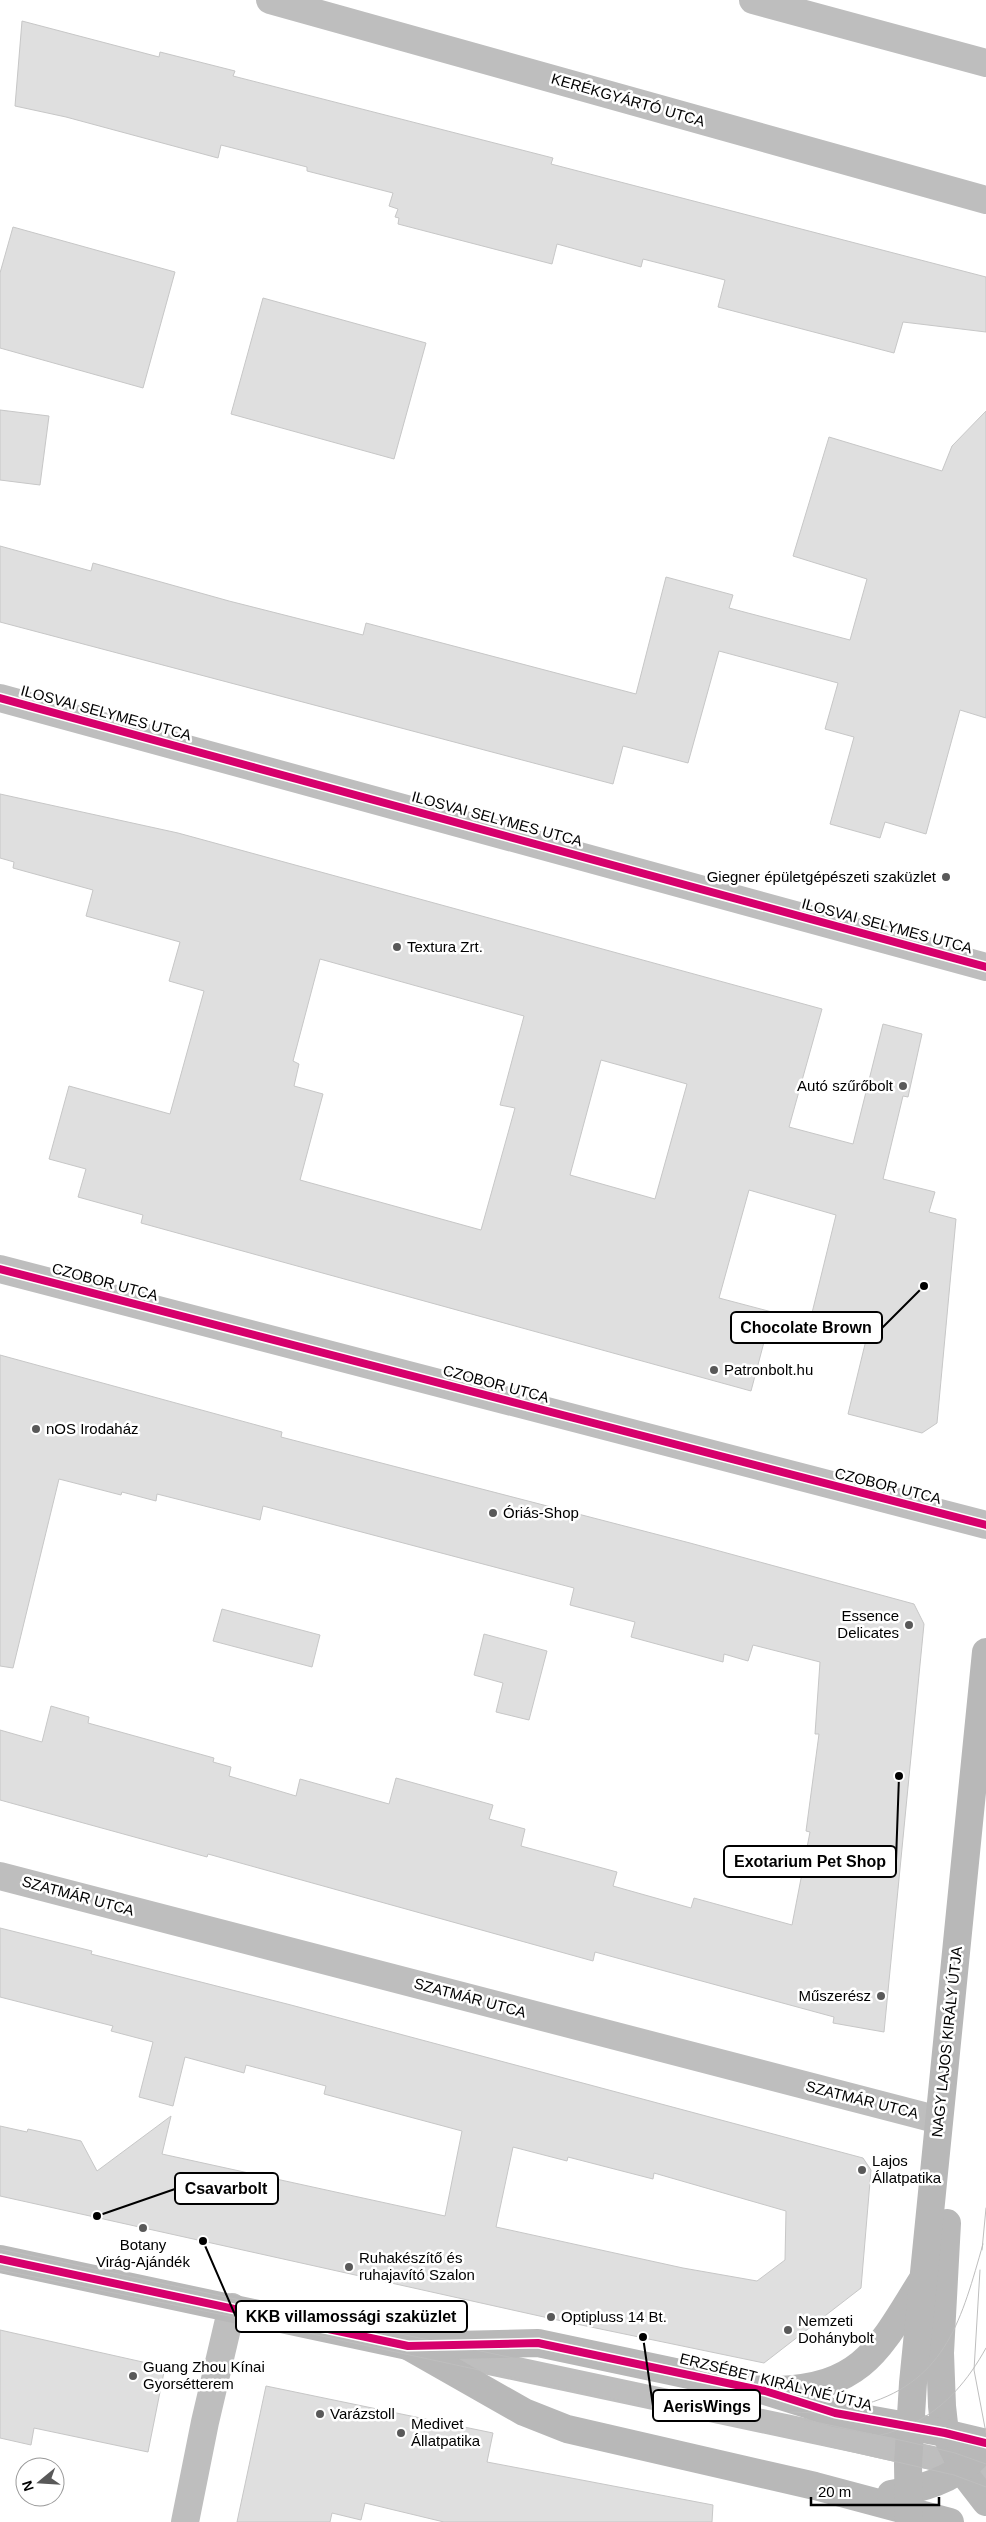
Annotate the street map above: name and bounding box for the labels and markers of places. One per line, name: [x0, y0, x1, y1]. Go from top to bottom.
place label: Giegner épületgépészeti szaküzlet: [707, 868, 937, 885]
marker: Giegner épületgépészeti szaküzlet: [940, 871, 952, 883]
place label: Textura Zrt.: [407, 938, 483, 955]
marker: Textura Zrt.: [391, 941, 403, 953]
place label: Autó szűrőbolt: [797, 1077, 894, 1094]
marker: Autó szűrőbolt: [897, 1080, 909, 1092]
callout: Chocolate Brown: [731, 1312, 882, 1343]
place label: Patronbolt.hu: [724, 1361, 813, 1378]
marker: Patronbolt.hu: [708, 1364, 720, 1376]
place label: nOS Irodaház: [46, 1420, 139, 1437]
marker: nOS Irodaház: [30, 1423, 42, 1435]
place label: Óriás-Shop: [503, 1504, 579, 1521]
marker: Óriás-Shop: [487, 1507, 499, 1519]
place label: Essence Delicates: [837, 1607, 899, 1641]
marker: Essence Delicates: [903, 1619, 915, 1631]
callout: Exotarium Pet Shop: [724, 1846, 896, 1877]
place label: Műszerész: [798, 1987, 871, 2004]
marker: Műszerész: [875, 1990, 887, 2002]
place label: Lajos Állatpatika: [872, 2152, 942, 2186]
marker: Lajos Állatpatika: [856, 2164, 868, 2176]
callout: Csavarbolt: [175, 2173, 278, 2204]
marker: Botany Virág-Ajándék: [137, 2222, 149, 2234]
place label: Botany Virág-Ajándék: [96, 2236, 190, 2270]
place label: Ruhakészítő és ruhajavító Szalon: [359, 2249, 475, 2283]
marker: Ruhakészítő és ruhajavító Szalon: [343, 2261, 355, 2273]
callout: KKB villamossági szaküzlet: [236, 2301, 467, 2332]
place label: Optipluss 14 Bt.: [561, 2308, 667, 2325]
marker: Optipluss 14 Bt.: [545, 2311, 557, 2323]
place label: Nemzeti Dohánybolt: [798, 2312, 875, 2346]
marker: Nemzeti Dohánybolt: [782, 2324, 794, 2336]
place label: Guang Zhou Kínai Gyorsétterem: [143, 2358, 265, 2392]
marker: Guang Zhou Kínai Gyorsétterem: [127, 2370, 139, 2382]
callout: AerisWings: [653, 2390, 760, 2421]
place label: Varázstoll: [330, 2405, 395, 2422]
marker: Varázstoll: [314, 2408, 326, 2420]
place label: Medivet Állatpatika: [411, 2415, 481, 2449]
marker: Medivet Állatpatika: [395, 2427, 407, 2439]

